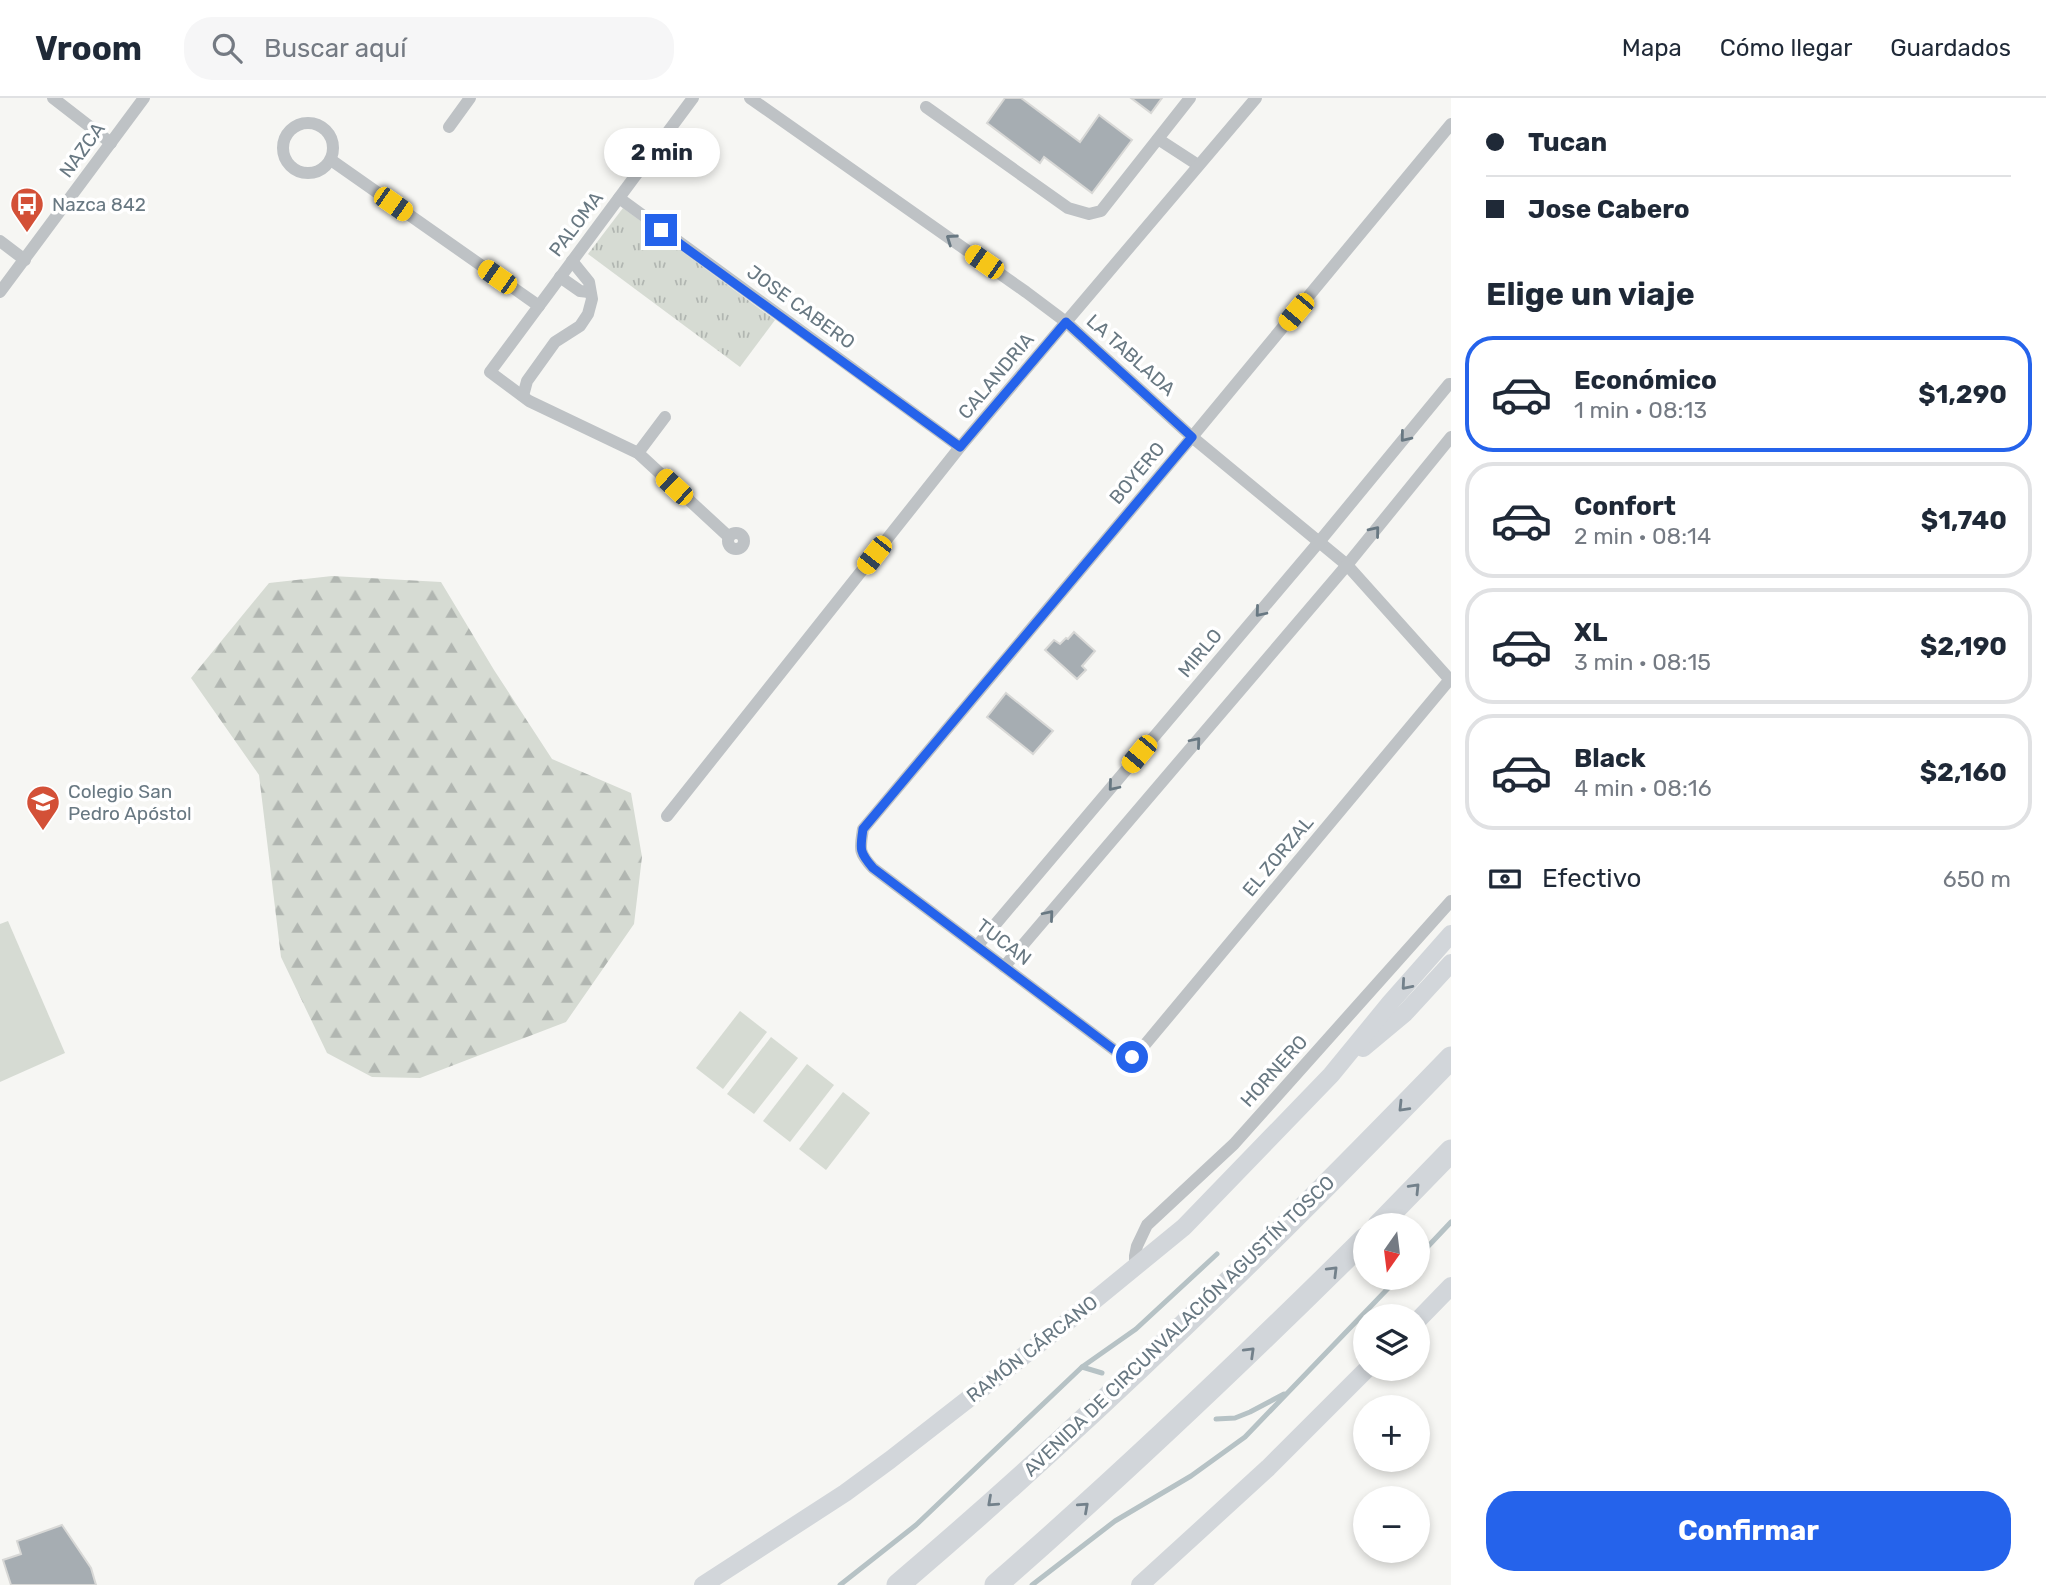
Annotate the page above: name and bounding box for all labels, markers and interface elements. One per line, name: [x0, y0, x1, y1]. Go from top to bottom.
search box: [184, 17, 674, 80]
text: Vroom: [35, 29, 142, 68]
icon: search: [208, 29, 246, 67]
text: Buscar aquí: [264, 33, 407, 64]
text: Mapa: [1622, 34, 1682, 62]
text: Cómo llegar: [1720, 34, 1852, 62]
text: Guardados: [1890, 34, 2011, 62]
street label: NAZCA: [54, 118, 110, 182]
text: Tucan: [1528, 127, 1607, 158]
callout: 2 min: [603, 129, 719, 178]
text: 2 min: [631, 138, 693, 166]
car: [370, 183, 417, 225]
bus stop icon: Nazca 842: [8, 185, 46, 234]
street label: PALOMA: [544, 187, 608, 261]
place label: Nazca 842: [52, 193, 146, 216]
text: Jose Cabero: [1528, 194, 1690, 225]
route end: [645, 214, 677, 246]
one-way arrow: [946, 235, 959, 247]
car: [961, 241, 1008, 283]
car: [474, 256, 521, 298]
street label: JOSE CABERO: [743, 260, 859, 354]
text: Elige un viaje: [1486, 275, 1695, 313]
car: [1275, 289, 1318, 335]
street label: LA TABLADA: [1082, 309, 1180, 401]
street label: CALANDRIA: [953, 328, 1039, 424]
icon: car: [1490, 363, 1553, 426]
text: Económico: [1574, 365, 1717, 396]
text: $1,290: [1918, 379, 2007, 410]
text: 1 min · 08:13: [1574, 396, 1707, 424]
one-way arrow: [1401, 430, 1414, 442]
street label: BOYERO: [1104, 437, 1170, 509]
car: [652, 465, 697, 509]
icon: car: [1490, 489, 1553, 552]
text: Confort: [1574, 491, 1676, 522]
text: $1,740: [1921, 505, 2007, 536]
text: 2 min · 08:14: [1574, 522, 1711, 550]
one-way arrow: [1366, 526, 1379, 538]
car: [853, 532, 896, 578]
one-way arrow: [1256, 604, 1268, 617]
icon: car: [1490, 615, 1553, 678]
text: XL: [1574, 617, 1607, 648]
street label: MIRLO: [1173, 624, 1227, 682]
text: $2,190: [1920, 631, 2007, 662]
text: 3 min · 08:15: [1574, 648, 1711, 676]
car: [1118, 731, 1161, 777]
one-way arrow: [1188, 737, 1200, 750]
icon: car: [1490, 741, 1553, 804]
text: Black: [1574, 743, 1646, 774]
text: $2,160: [1920, 757, 2007, 788]
text: 4 min · 08:16: [1574, 774, 1712, 802]
one-way arrow: [1109, 777, 1121, 790]
place label: Colegio San Pedro Apóstol: [68, 780, 192, 825]
school or university icon: Colegio San Pedro Apóstol: [24, 783, 62, 832]
street label: EL ZORZAL: [1238, 811, 1318, 901]
icon: cash: [1486, 860, 1524, 898]
text: Efectivo: [1542, 863, 1641, 894]
text: 650 m: [1943, 865, 2011, 893]
one-way arrow: [1041, 910, 1053, 923]
street label: TUCAN: [972, 914, 1036, 970]
one-way arrow: [1402, 976, 1414, 989]
street label: HORNERO: [1236, 1030, 1312, 1112]
route start: [1116, 1041, 1148, 1073]
one-way arrow: [1399, 1099, 1412, 1112]
street label: AVENIDA DE CIRCUNVALACIÓN AGUSTÍN TOSCO: [1019, 1171, 1339, 1481]
one-way arrow: [1407, 1184, 1419, 1196]
north arrow: [1353, 1213, 1430, 1290]
map controls: [1353, 1213, 1430, 1563]
one-way arrow: [1324, 1266, 1337, 1279]
street label: RAMÓN CÁRCANO: [962, 1291, 1102, 1407]
button: layers: [1353, 1304, 1430, 1381]
one-way arrow: [1242, 1347, 1255, 1360]
button: +: [1353, 1395, 1430, 1472]
button: −: [1353, 1486, 1430, 1563]
button: Confirmar: [1486, 1491, 2011, 1571]
one-way arrow: [988, 1494, 1001, 1507]
one-way arrow: [1076, 1503, 1089, 1515]

